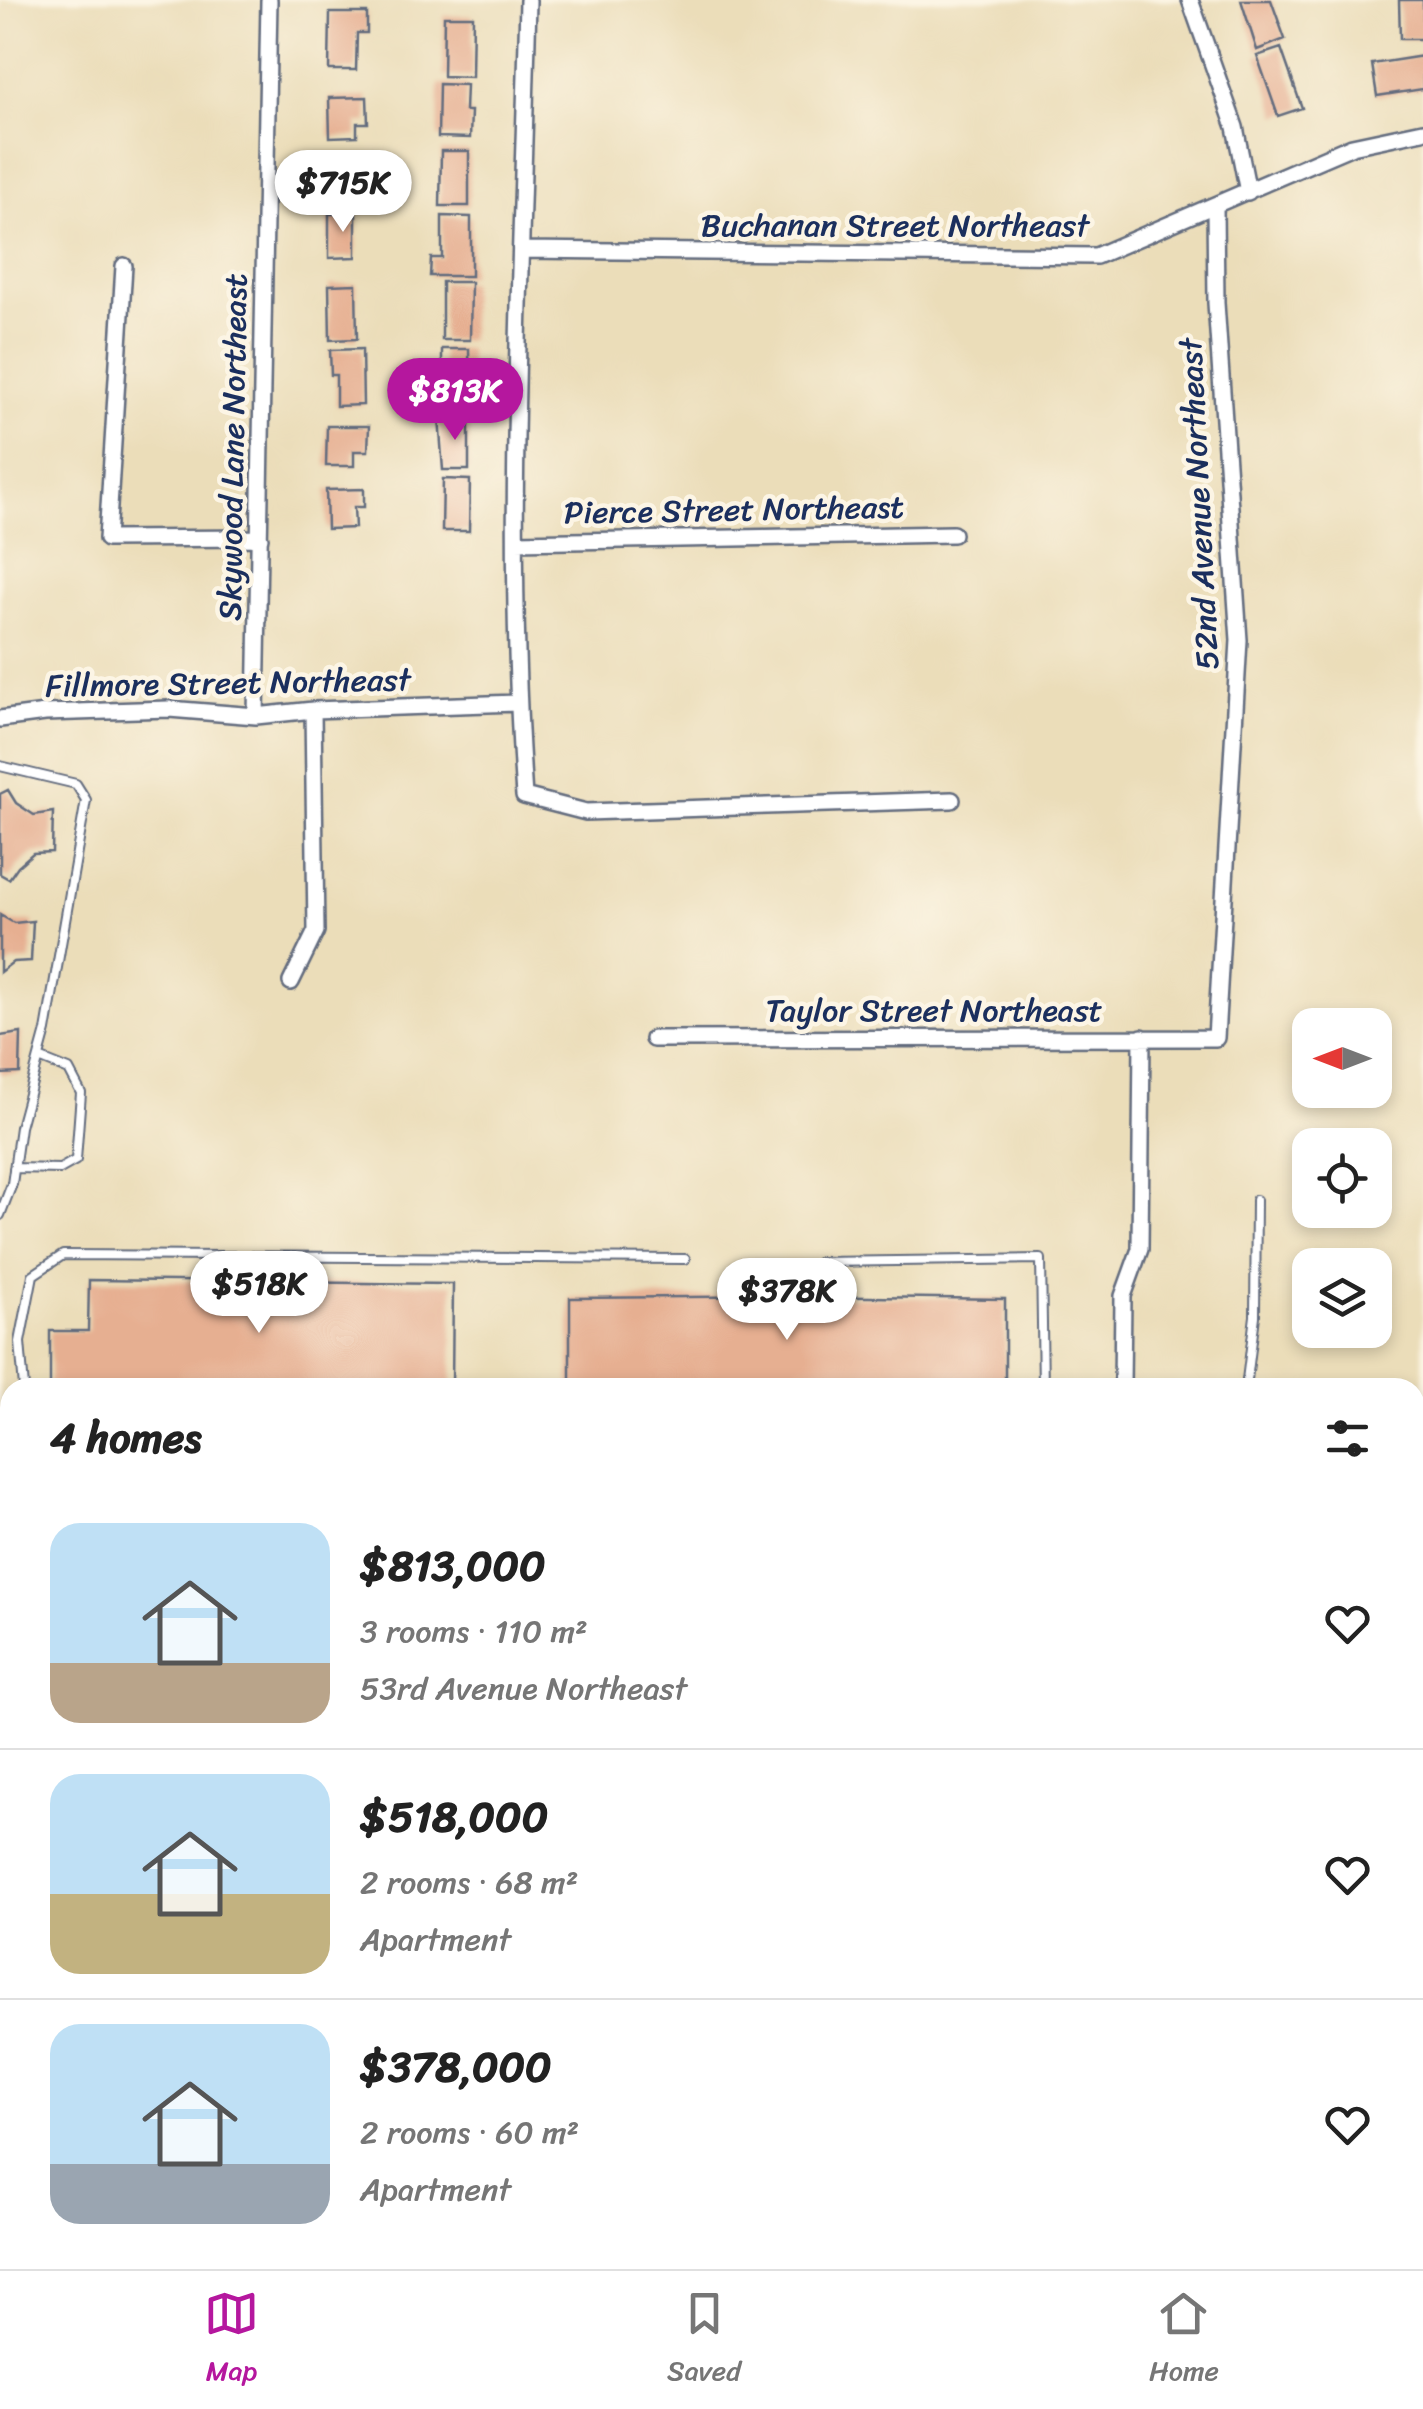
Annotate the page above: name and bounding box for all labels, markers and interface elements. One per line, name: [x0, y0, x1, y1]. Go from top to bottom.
pin: $715K: [273, 150, 413, 235]
text: $715K: [297, 154, 389, 211]
street label: Buchanan Street Northeast: [701, 197, 1090, 254]
street label: Skywood Lane Northeast: [201, 273, 265, 621]
street label: 52nd Avenue Northeast: [1162, 336, 1236, 671]
pin: $813K: [385, 358, 525, 443]
text: $813K: [409, 362, 501, 419]
street label: Pierce Street Northeast: [563, 479, 905, 541]
street label: Fillmore Street Northeast: [45, 651, 412, 715]
street label: Taylor Street Northeast: [765, 982, 1103, 1039]
north arrow: [1292, 1008, 1392, 1108]
map controls: [1292, 1008, 1392, 1348]
button: locate: [1292, 1128, 1392, 1228]
button: layers: [1292, 1248, 1392, 1348]
pin: $518K: [189, 1251, 329, 1336]
text: $518K: [212, 1255, 306, 1312]
pin: $378K: [717, 1258, 857, 1343]
text: $378K: [739, 1262, 835, 1319]
text: 4 homes: [50, 1401, 202, 1475]
icon: filters: [1320, 1411, 1375, 1466]
text: $813,000: [360, 1529, 546, 1603]
icon: home: [130, 1563, 250, 1683]
icon: heart: [1320, 1596, 1375, 1651]
text: 3 rooms · 110 m²: [360, 1603, 588, 1660]
text: 53rd Avenue Northeast: [360, 1660, 687, 1717]
text: $518,000: [360, 1780, 548, 1854]
icon: home: [130, 1814, 250, 1934]
icon: heart: [1320, 1847, 1375, 1902]
text: 2 rooms · 68 m²: [360, 1854, 578, 1911]
text: Apartment: [360, 1911, 511, 1968]
text: $378,000: [360, 2030, 552, 2104]
icon: home: [130, 2064, 250, 2184]
icon: heart: [1320, 2097, 1375, 2152]
text: 2 rooms · 60 m²: [360, 2104, 579, 2161]
text: Apartment: [360, 2161, 511, 2218]
tab: Map: [204, 2286, 259, 2395]
tab: Saved: [667, 2286, 741, 2395]
tab: Home: [1149, 2286, 1219, 2395]

